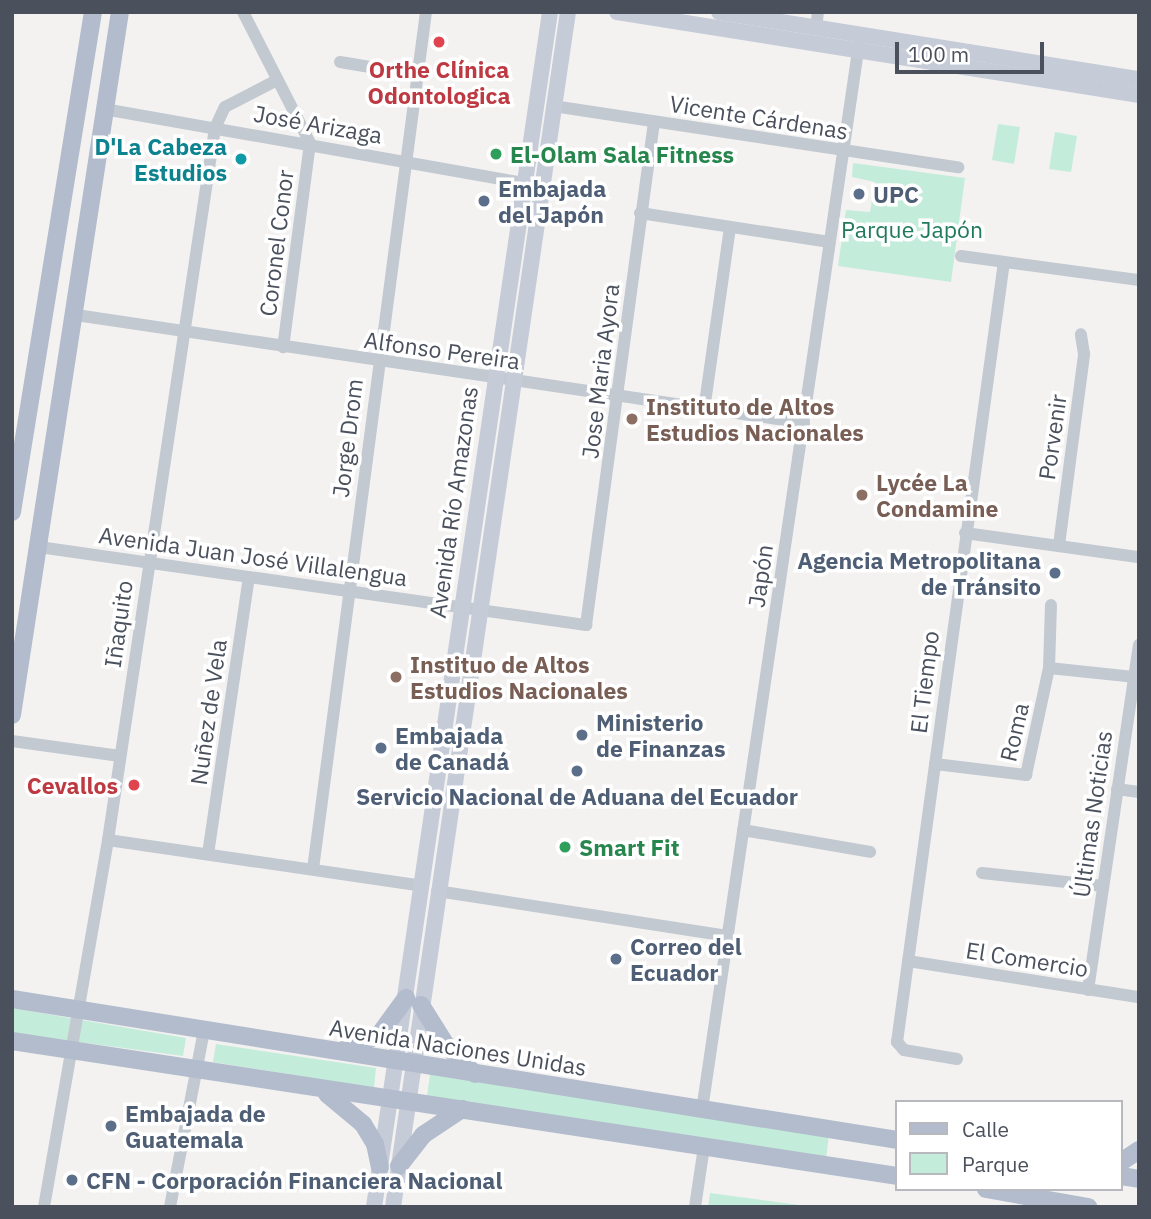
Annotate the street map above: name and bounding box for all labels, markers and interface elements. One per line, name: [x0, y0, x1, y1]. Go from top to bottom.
scale bar: [899, 28, 1048, 72]
marker: Orthe Clínica Odontologica: [429, 32, 449, 52]
text: 100 m: [908, 40, 969, 68]
place label: Orthe Clínica Odontologica: [368, 55, 510, 109]
street label: Vicente Cárdenas: [668, 89, 850, 145]
street label: José Arizaga: [252, 99, 384, 149]
place label: D'La Cabeza Estudios: [94, 132, 227, 186]
place label: El-Olam Sala Fitness: [510, 140, 734, 168]
marker: El-Olam Sala Fitness: [488, 146, 504, 162]
marker: D'La Cabeza Estudios: [233, 151, 249, 167]
street label: Coronel Conor: [253, 168, 299, 318]
place label: Embajada del Japón: [498, 174, 606, 228]
place label: UPC: [873, 180, 919, 208]
marker: UPC: [851, 186, 867, 202]
marker: Embajada del Japón: [476, 193, 492, 209]
park label: Parque Japón: [841, 215, 983, 243]
street label: Jose Maria Ayora: [576, 282, 624, 460]
street label: Alfonso Pereira: [362, 325, 522, 375]
street label: Jorge Drom: [326, 377, 368, 499]
street label: Avenida Río Amazonas: [423, 384, 483, 620]
place label: Instituto de Altos Estudios Nacionales: [646, 392, 864, 446]
street label: Porvenir: [1032, 392, 1072, 482]
marker: Instituto de Altos Estudios Nacionales: [624, 411, 640, 427]
place label: Lycée La Condamine: [876, 468, 998, 522]
marker: Lycée La Condamine: [854, 487, 870, 503]
street label: Avenida Juan José Villalengua: [97, 521, 409, 591]
street label: Japón: [742, 543, 778, 609]
place label: Agencia Metropolitana de Tránsito: [797, 546, 1041, 600]
marker: Agencia Metropolitana de Tránsito: [1047, 565, 1063, 581]
street label: Iñaquito: [98, 579, 138, 669]
street label: El Tiempo: [904, 629, 944, 735]
street label: Nuñez de Vela: [184, 637, 232, 787]
place label: Instituo de Altos Estudios Nacionales: [410, 650, 628, 704]
marker: Instituo de Altos Estudios Nacionales: [388, 669, 404, 685]
street label: Roma: [994, 700, 1034, 764]
place label: Ministerio de Finanzas: [596, 708, 725, 762]
place label: Embajada de Canadá: [395, 721, 509, 775]
marker: Ministerio de Finanzas: [574, 727, 590, 743]
street label: Últimas Noticias: [1067, 729, 1117, 899]
marker: Embajada de Canadá: [373, 740, 389, 756]
marker: Servicio Nacional de Aduana del Ecuador: [569, 763, 585, 779]
place label: Cevallos: [27, 771, 118, 799]
marker: Cevallos: [124, 775, 144, 795]
place label: Servicio Nacional de Aduana del Ecuador: [356, 782, 798, 810]
place label: Smart Fit: [579, 833, 679, 861]
marker: Smart Fit: [557, 839, 573, 855]
place label: Correo del Ecuador: [630, 932, 742, 986]
street label: El Comercio: [964, 936, 1090, 982]
marker: Correo del Ecuador: [608, 951, 624, 967]
street label: Avenida Naciones Unidas: [327, 1013, 589, 1081]
place label: Embajada de Guatemala: [125, 1099, 266, 1153]
legend: [895, 1100, 1123, 1191]
text: Calle: [962, 1115, 1009, 1143]
marker: Embajada de Guatemala: [103, 1118, 119, 1134]
text: Parque: [962, 1150, 1029, 1178]
place label: CFN - Corporación Financiera Nacional: [86, 1166, 502, 1194]
marker: CFN - Corporación Financiera Nacional: [64, 1172, 80, 1188]

